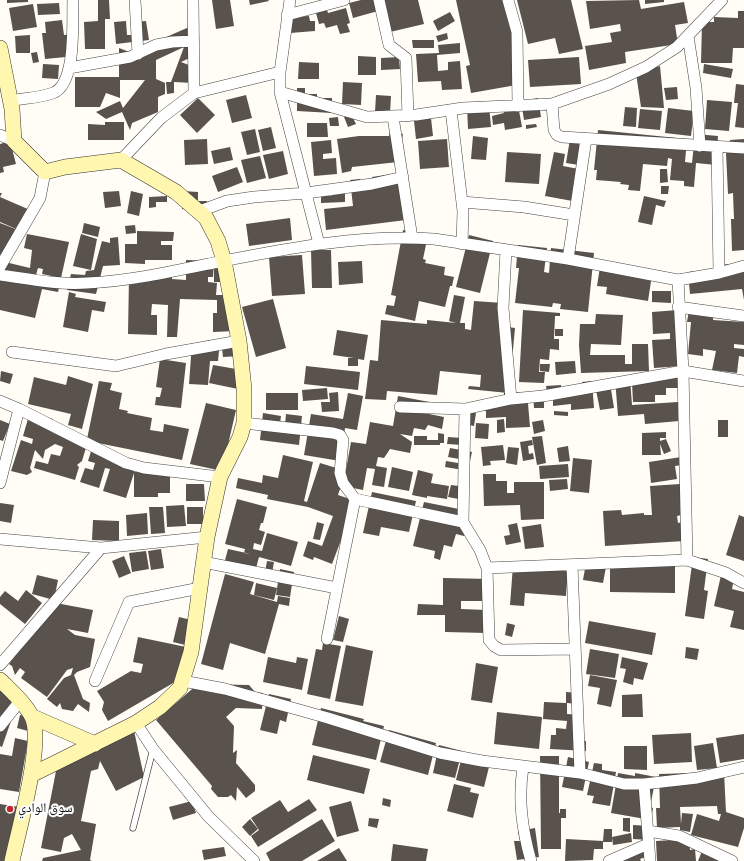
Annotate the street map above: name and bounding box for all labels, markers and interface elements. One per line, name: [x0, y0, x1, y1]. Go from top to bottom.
place label: سوق الوادي: [18, 801, 73, 817]
marker: سوق الوادي: [5, 804, 15, 814]

